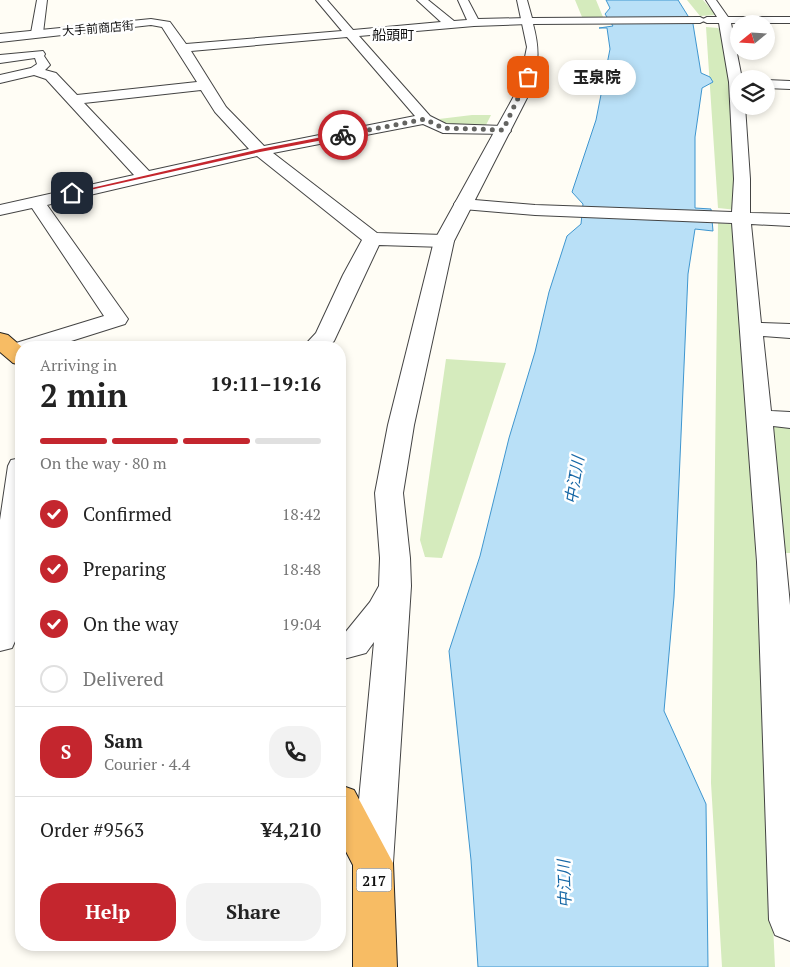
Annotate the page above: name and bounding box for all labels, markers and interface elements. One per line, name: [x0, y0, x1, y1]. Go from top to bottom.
north arrow: [730, 15, 775, 60]
map controls: [730, 15, 775, 115]
street label: 大手前商店街: [61, 17, 135, 39]
district label: 船頭町: [372, 25, 414, 44]
pin: [507, 56, 549, 98]
callout: 玉泉院: [558, 60, 636, 94]
icon: bag: [514, 63, 542, 91]
text: 玉泉院: [573, 66, 621, 88]
button: layers: [730, 70, 775, 115]
courier: [318, 110, 368, 160]
icon: bike: [329, 121, 357, 149]
pin: [51, 172, 93, 214]
icon: home: [58, 179, 86, 207]
text: Arriving in: [40, 354, 117, 376]
text: 19:11–19:16: [210, 371, 321, 396]
text: 2 min: [40, 374, 128, 416]
text: On the way · 80 m: [40, 452, 167, 474]
water label: 中江川: [559, 453, 589, 505]
icon: check: [40, 500, 68, 528]
text: Confirmed: [83, 501, 172, 526]
text: 18:42: [282, 503, 321, 525]
icon: check: [40, 555, 68, 583]
text: Preparing: [83, 556, 166, 581]
text: 18:48: [282, 558, 321, 580]
icon: check: [40, 610, 68, 638]
text: On the way: [83, 611, 178, 636]
text: 19:04: [282, 613, 321, 635]
text: Delivered: [83, 666, 164, 691]
button: phone: [269, 726, 321, 778]
text: Sam: [104, 728, 143, 753]
text: S: [61, 739, 71, 764]
text: Courier · 4.4: [104, 753, 190, 775]
text: Order #9563: [40, 817, 144, 842]
text: ¥4,210: [262, 817, 321, 842]
water label: 中江川: [552, 858, 576, 908]
road number: 217: [356, 868, 392, 892]
button: Help: [40, 883, 176, 941]
button: Share: [186, 883, 321, 941]

